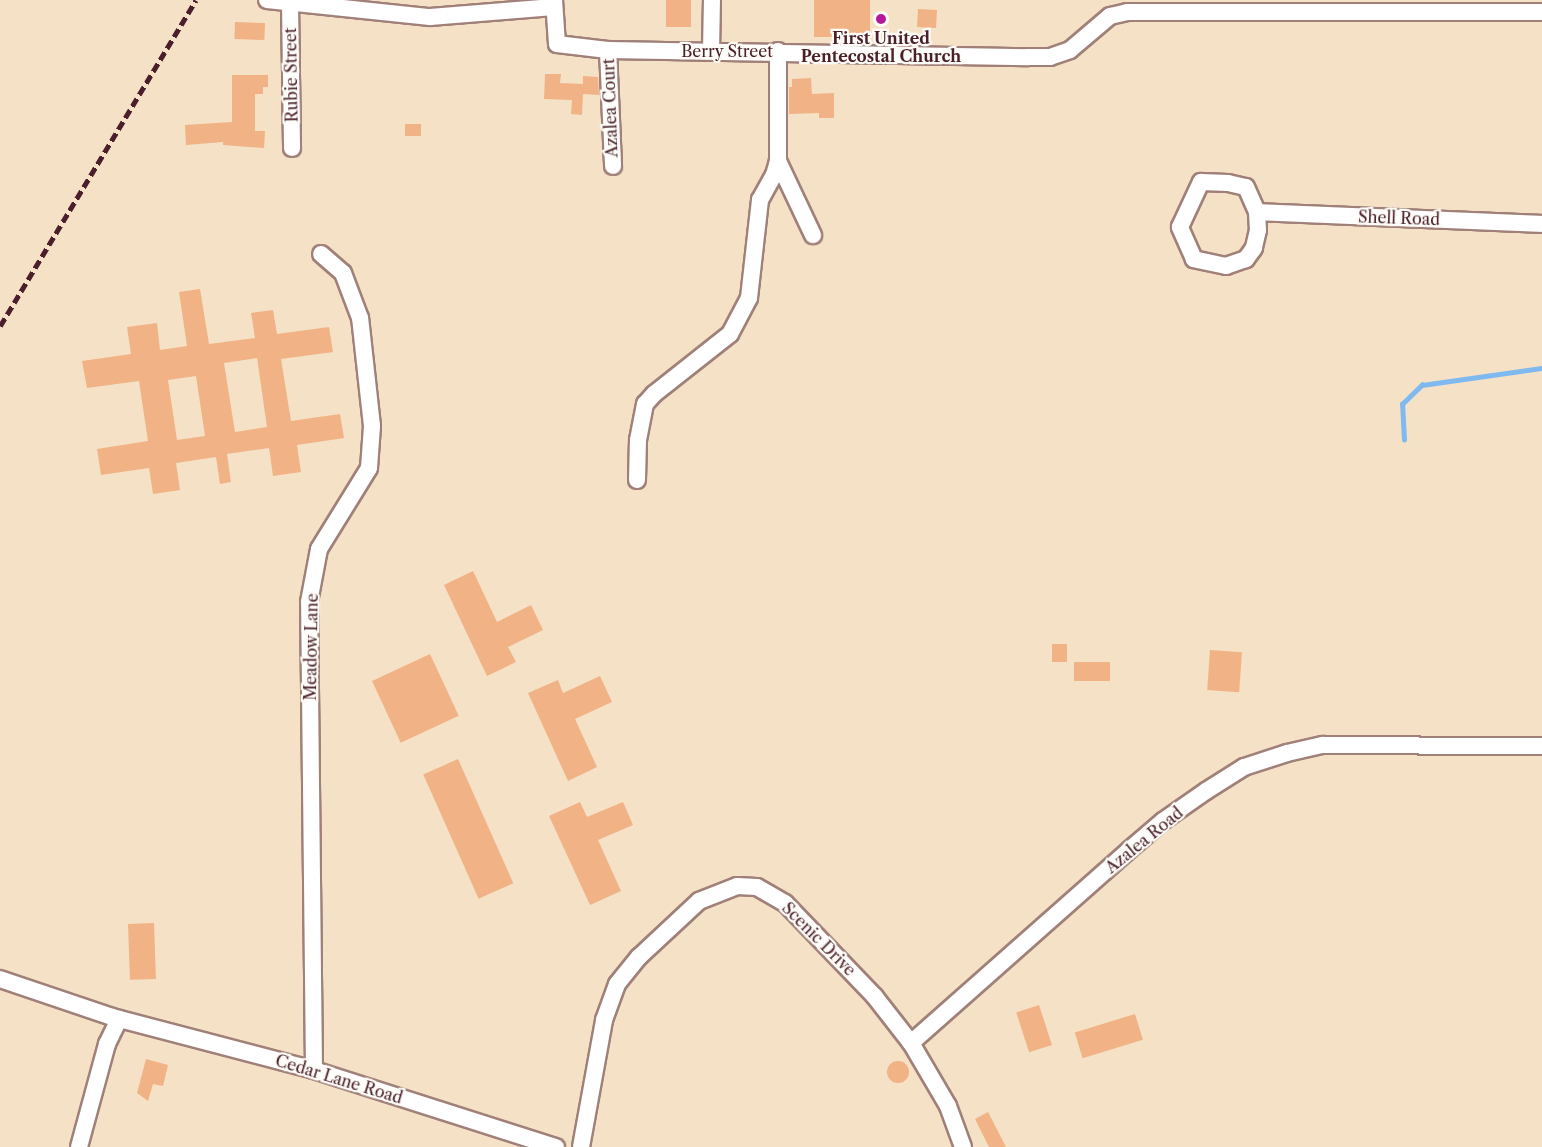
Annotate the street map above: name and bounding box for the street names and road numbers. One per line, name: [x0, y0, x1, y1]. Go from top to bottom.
street label: Rubie Street: [281, 28, 301, 122]
street label: Berry Street: [681, 41, 773, 61]
street label: Azalea Court: [599, 58, 621, 158]
street label: Shell Road: [1358, 207, 1440, 229]
street label: Meadow Lane: [300, 593, 322, 701]
street label: Azalea Road: [1101, 803, 1187, 877]
street label: Scenic Drive: [778, 898, 860, 980]
street label: Cedar Lane Road: [273, 1050, 405, 1108]

